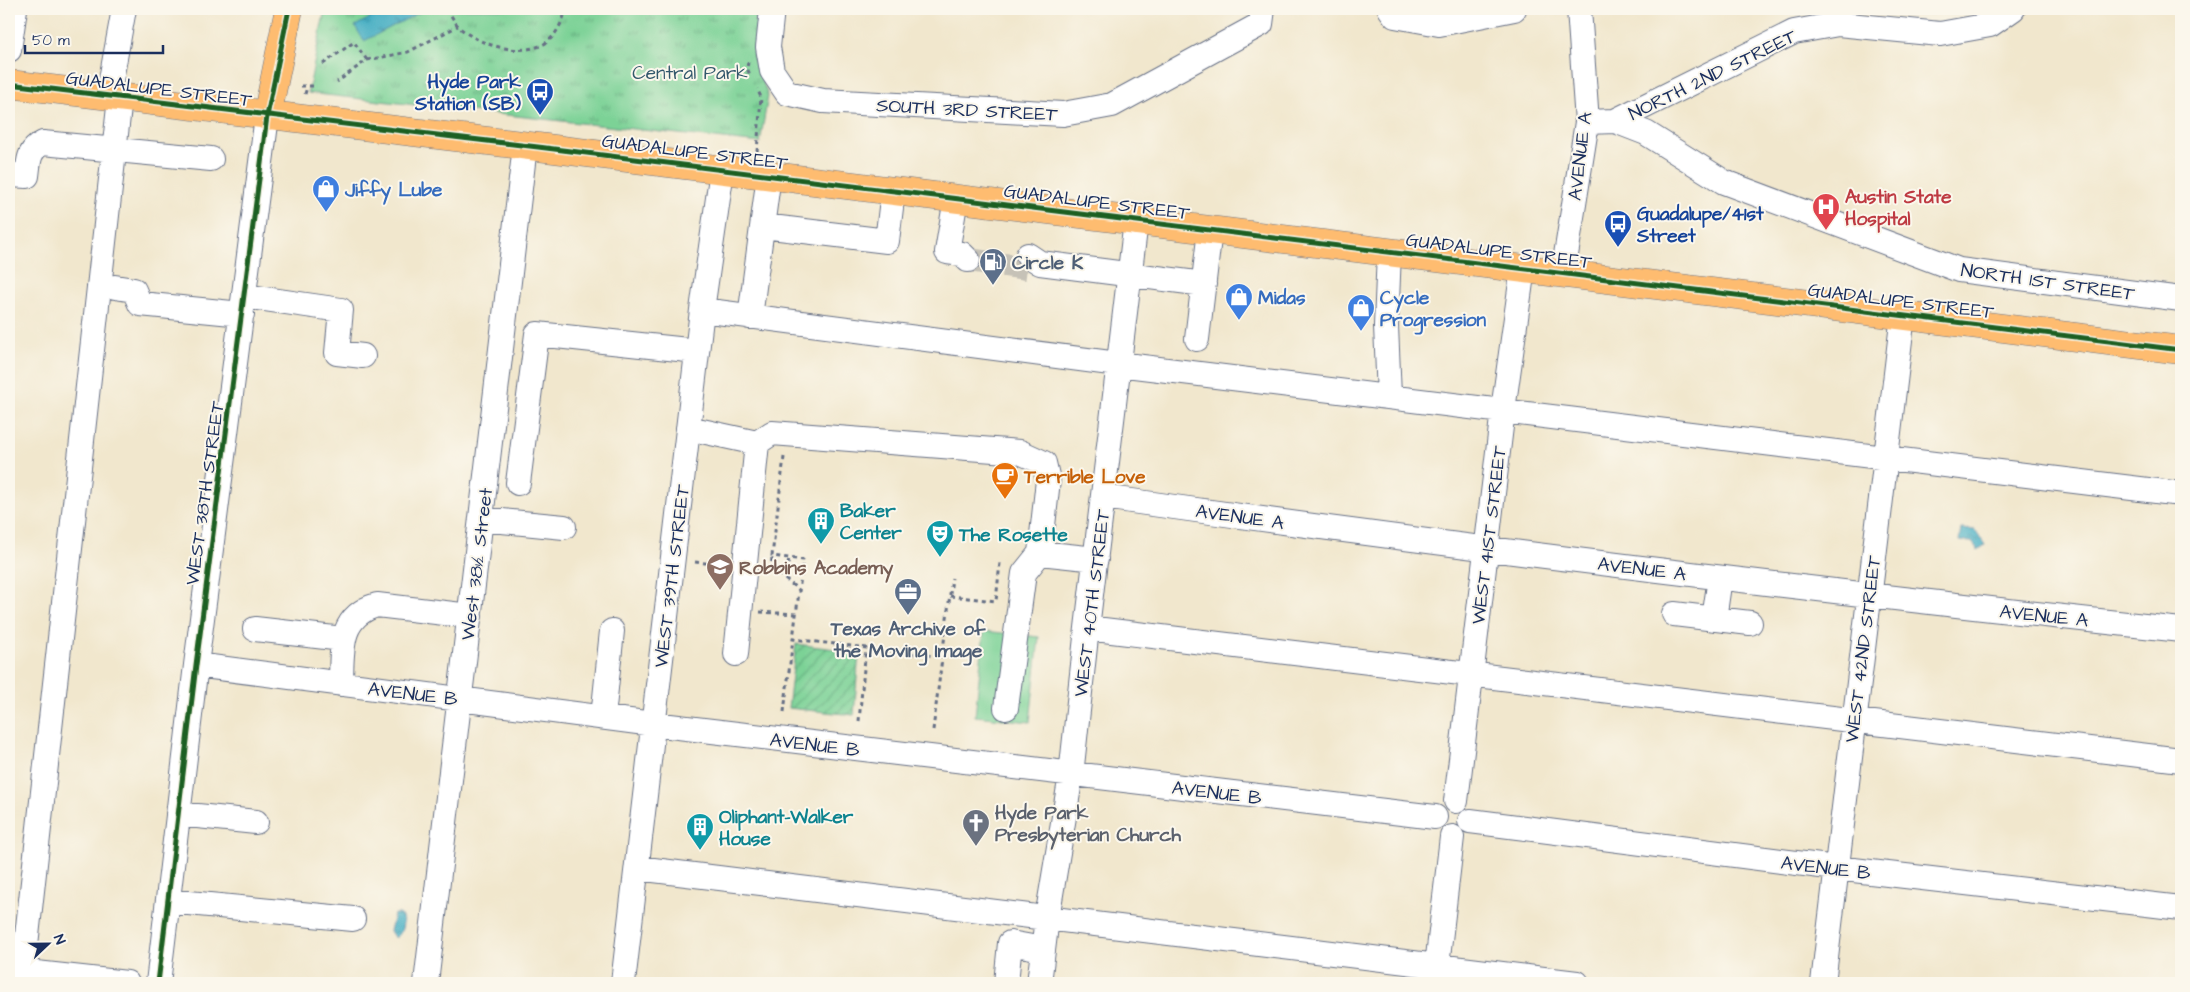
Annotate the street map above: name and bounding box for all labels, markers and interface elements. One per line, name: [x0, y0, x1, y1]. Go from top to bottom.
scale bar: [25, 22, 162, 54]
street label: NORTH 2ND STREET: [1624, 23, 1801, 128]
text: 50 m: [32, 30, 70, 51]
park label: Central Park: [632, 60, 748, 87]
street label: GUADALUPE STREET: [64, 65, 254, 114]
place label: Hyde Park Station (SB): [414, 69, 521, 118]
bus stop icon: Hyde Park Station (SB): [525, 77, 555, 116]
street label: SOUTH 3RD STREET: [876, 92, 1058, 129]
street label: AVENUE A: [1562, 110, 1599, 202]
street label: GUADALUPE STREET: [600, 128, 790, 177]
shop icon: Jiffy Lube: [311, 174, 341, 213]
place label: Jiffy Lube: [344, 177, 443, 205]
street label: GUADALUPE STREET: [1002, 178, 1192, 227]
place label: Austin State Hospital: [1845, 184, 1952, 233]
hospital icon: Austin State Hospital: [1811, 192, 1841, 231]
place label: Guadalupe/41st Street: [1636, 201, 1764, 250]
bus stop icon: Guadalupe/41st Street: [1603, 209, 1633, 248]
street label: GUADALUPE STREET: [1404, 227, 1594, 276]
fuel station icon: Circle K: [978, 247, 1008, 286]
place label: Circle K: [1012, 250, 1084, 277]
street label: NORTH 1ST STREET: [1959, 257, 2137, 308]
street label: GUADALUPE STREET: [1806, 277, 1996, 326]
shop icon: Midas: [1224, 282, 1254, 321]
place label: Midas: [1258, 285, 1306, 312]
place label: Cycle Progression: [1380, 285, 1486, 335]
shop icon: Cycle Progression: [1346, 293, 1376, 332]
street label: WEST 38TH STREET: [179, 399, 232, 587]
street label: WEST 41ST STREET: [1465, 444, 1514, 626]
cafe icon: Terrible Love: [990, 461, 1020, 500]
place label: Terrible Love: [1023, 464, 1146, 491]
street label: WEST 39TH STREET: [648, 483, 697, 669]
street label: West 38½ Street: [455, 486, 500, 642]
place label: Baker Center: [840, 498, 902, 547]
street label: AVENUE A: [1194, 498, 1286, 537]
building icon: Baker Center: [806, 506, 836, 545]
street label: WEST 40TH STREET: [1068, 508, 1117, 698]
theatre icon: The Rosette: [925, 519, 955, 558]
place label: The Rosette: [958, 522, 1069, 549]
street label: AVENUE A: [1596, 551, 1688, 588]
school or university icon: Robbins Academy: [705, 552, 735, 591]
street label: WEST 42ND STREET: [1839, 554, 1888, 744]
place label: Robbins Academy: [739, 555, 894, 583]
office icon: Texas Archive of the Moving Image: [893, 577, 923, 616]
street label: AVENUE A: [1998, 598, 2089, 635]
place label: Texas Archive of the Moving Image: [830, 616, 986, 666]
street label: AVENUE B: [366, 676, 460, 713]
street label: AVENUE B: [768, 727, 862, 764]
street label: AVENUE B: [1170, 775, 1264, 812]
place label: Hyde Park Presbyterian Church: [995, 800, 1182, 850]
place label: Oliphant-Walker House: [719, 804, 854, 853]
church icon: Hyde Park Presbyterian Church: [961, 808, 991, 847]
building icon: Oliphant-Walker House: [685, 812, 715, 851]
street label: AVENUE B: [1779, 850, 1873, 887]
north arrow: [22, 920, 72, 970]
text: N: [48, 932, 70, 948]

